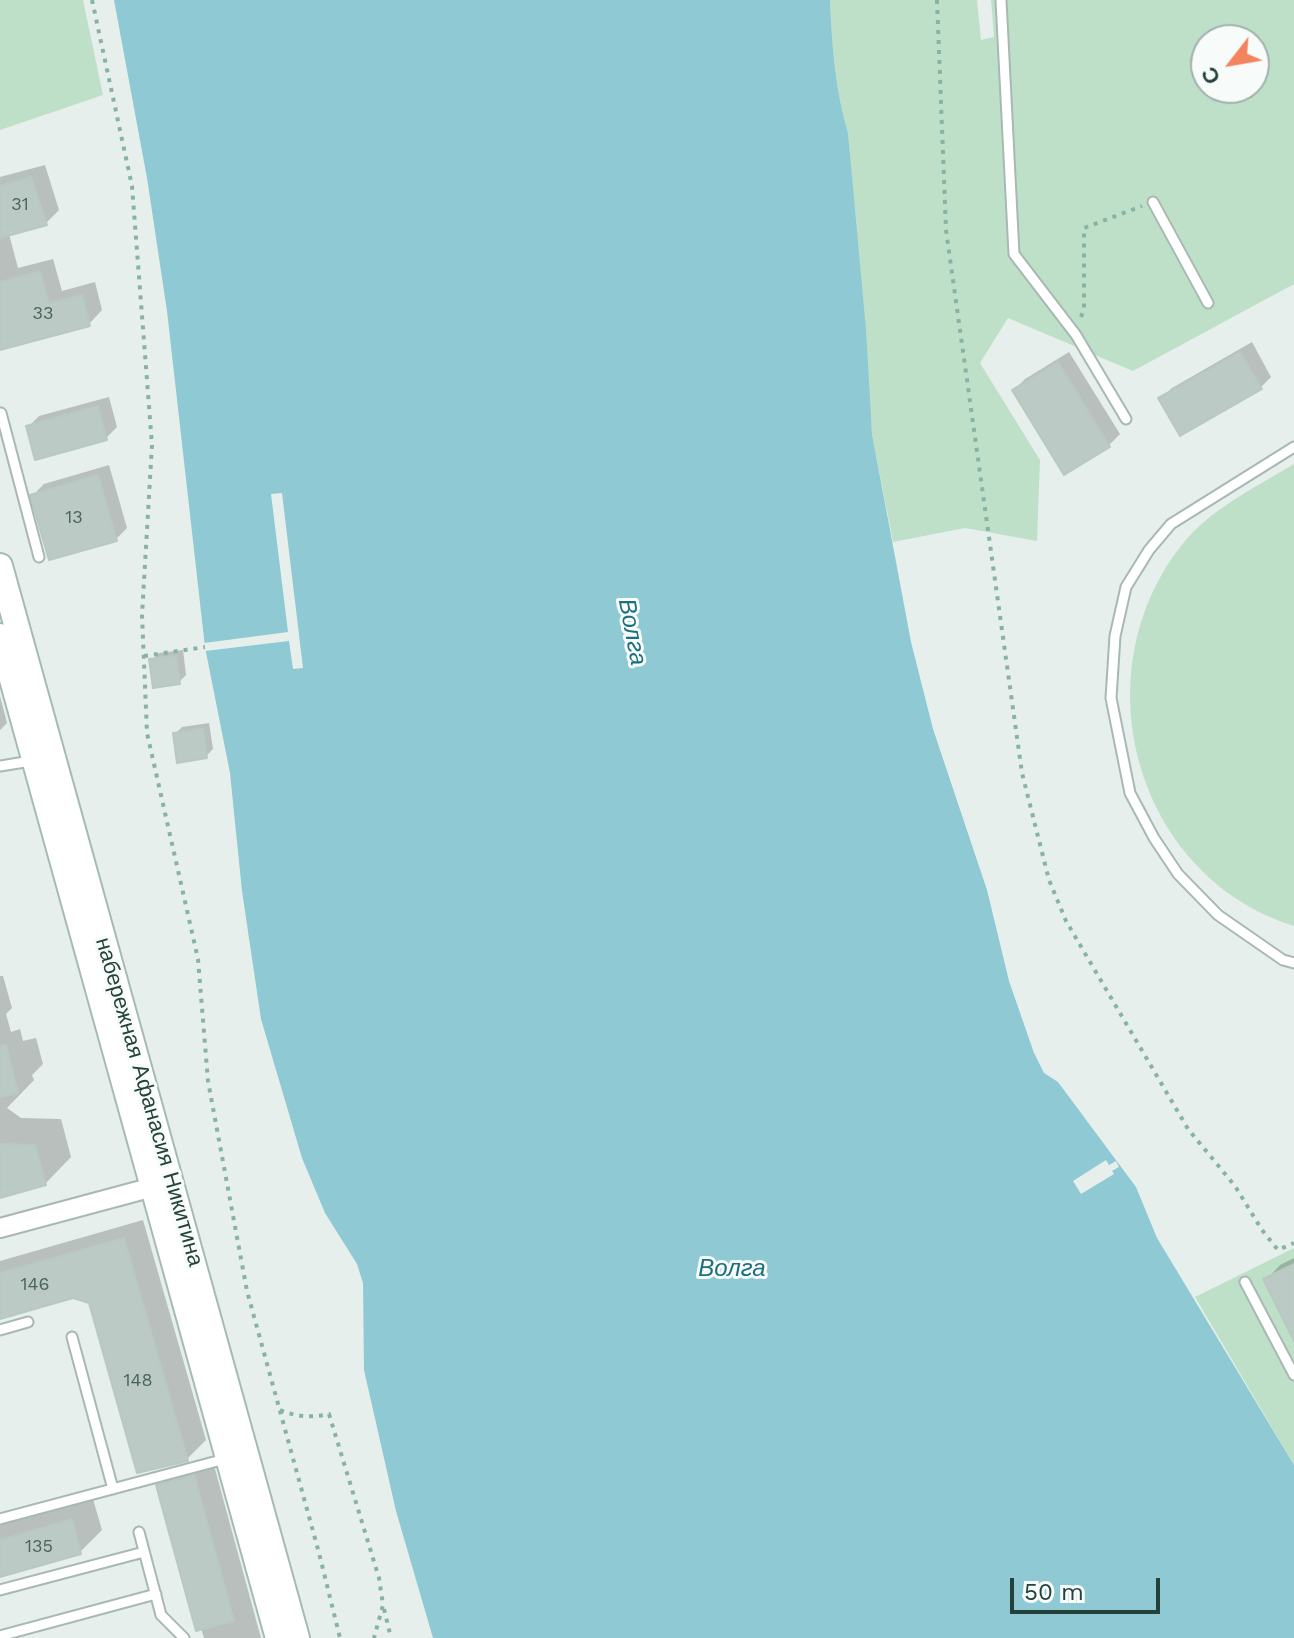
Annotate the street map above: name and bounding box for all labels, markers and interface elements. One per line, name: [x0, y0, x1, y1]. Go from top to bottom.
north arrow: [1190, 24, 1270, 104]
text: С: [1196, 62, 1226, 89]
house number: 31: [11, 194, 29, 216]
house number: 33: [33, 303, 53, 325]
house number: 13: [65, 507, 83, 529]
water label: Волга: [611, 596, 653, 668]
street label: набережная Афанасия Никитина: [89, 935, 209, 1269]
water label: Волга: [698, 1255, 766, 1283]
house number: 146: [21, 1274, 49, 1296]
house number: 148: [123, 1370, 153, 1392]
house number: 135: [25, 1536, 53, 1558]
scale bar: [1014, 1562, 1164, 1612]
text: 50 m: [1024, 1578, 1084, 1606]

